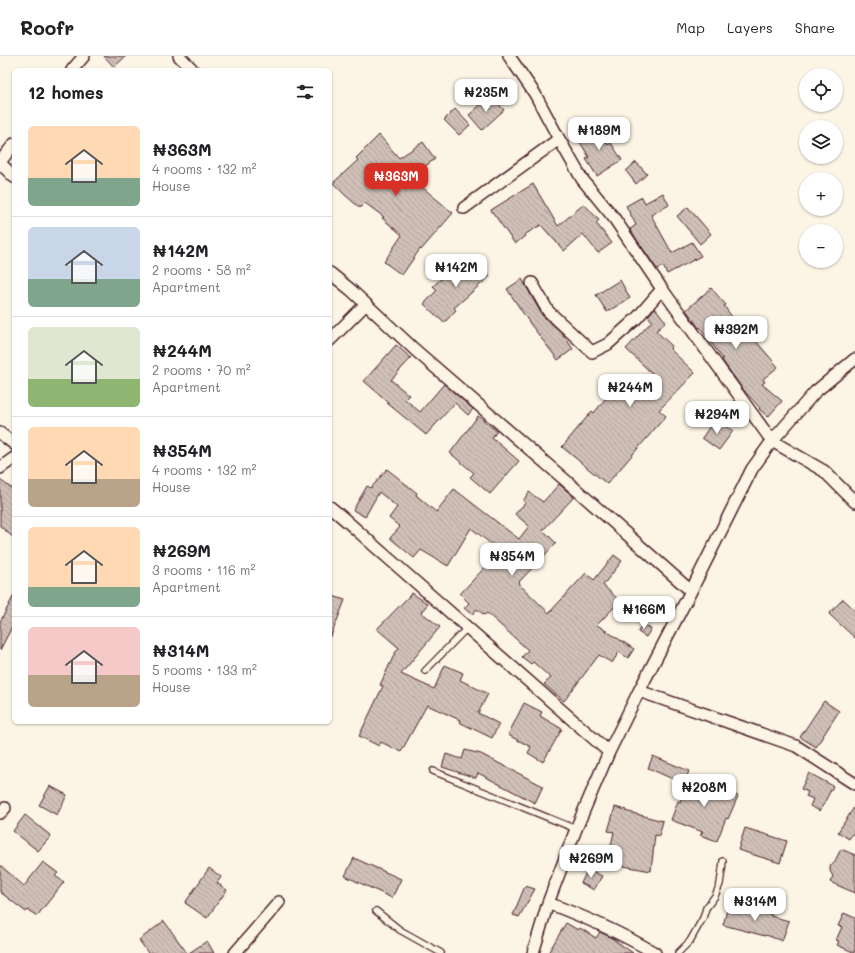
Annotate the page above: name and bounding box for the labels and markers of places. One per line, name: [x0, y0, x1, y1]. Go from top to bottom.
pin: ₦235M: [458, 79, 514, 113]
pin: ₦189M: [571, 117, 627, 151]
pin: ₦363M: [368, 163, 424, 197]
pin: ₦142M: [428, 254, 484, 288]
pin: ₦392M: [708, 316, 764, 350]
pin: ₦244M: [602, 374, 658, 408]
pin: ₦294M: [689, 401, 745, 435]
pin: ₦354M: [484, 543, 540, 577]
pin: ₦166M: [616, 596, 672, 630]
pin: ₦208M: [676, 774, 732, 808]
pin: ₦269M: [563, 845, 619, 879]
pin: ₦314M: [727, 888, 783, 922]

